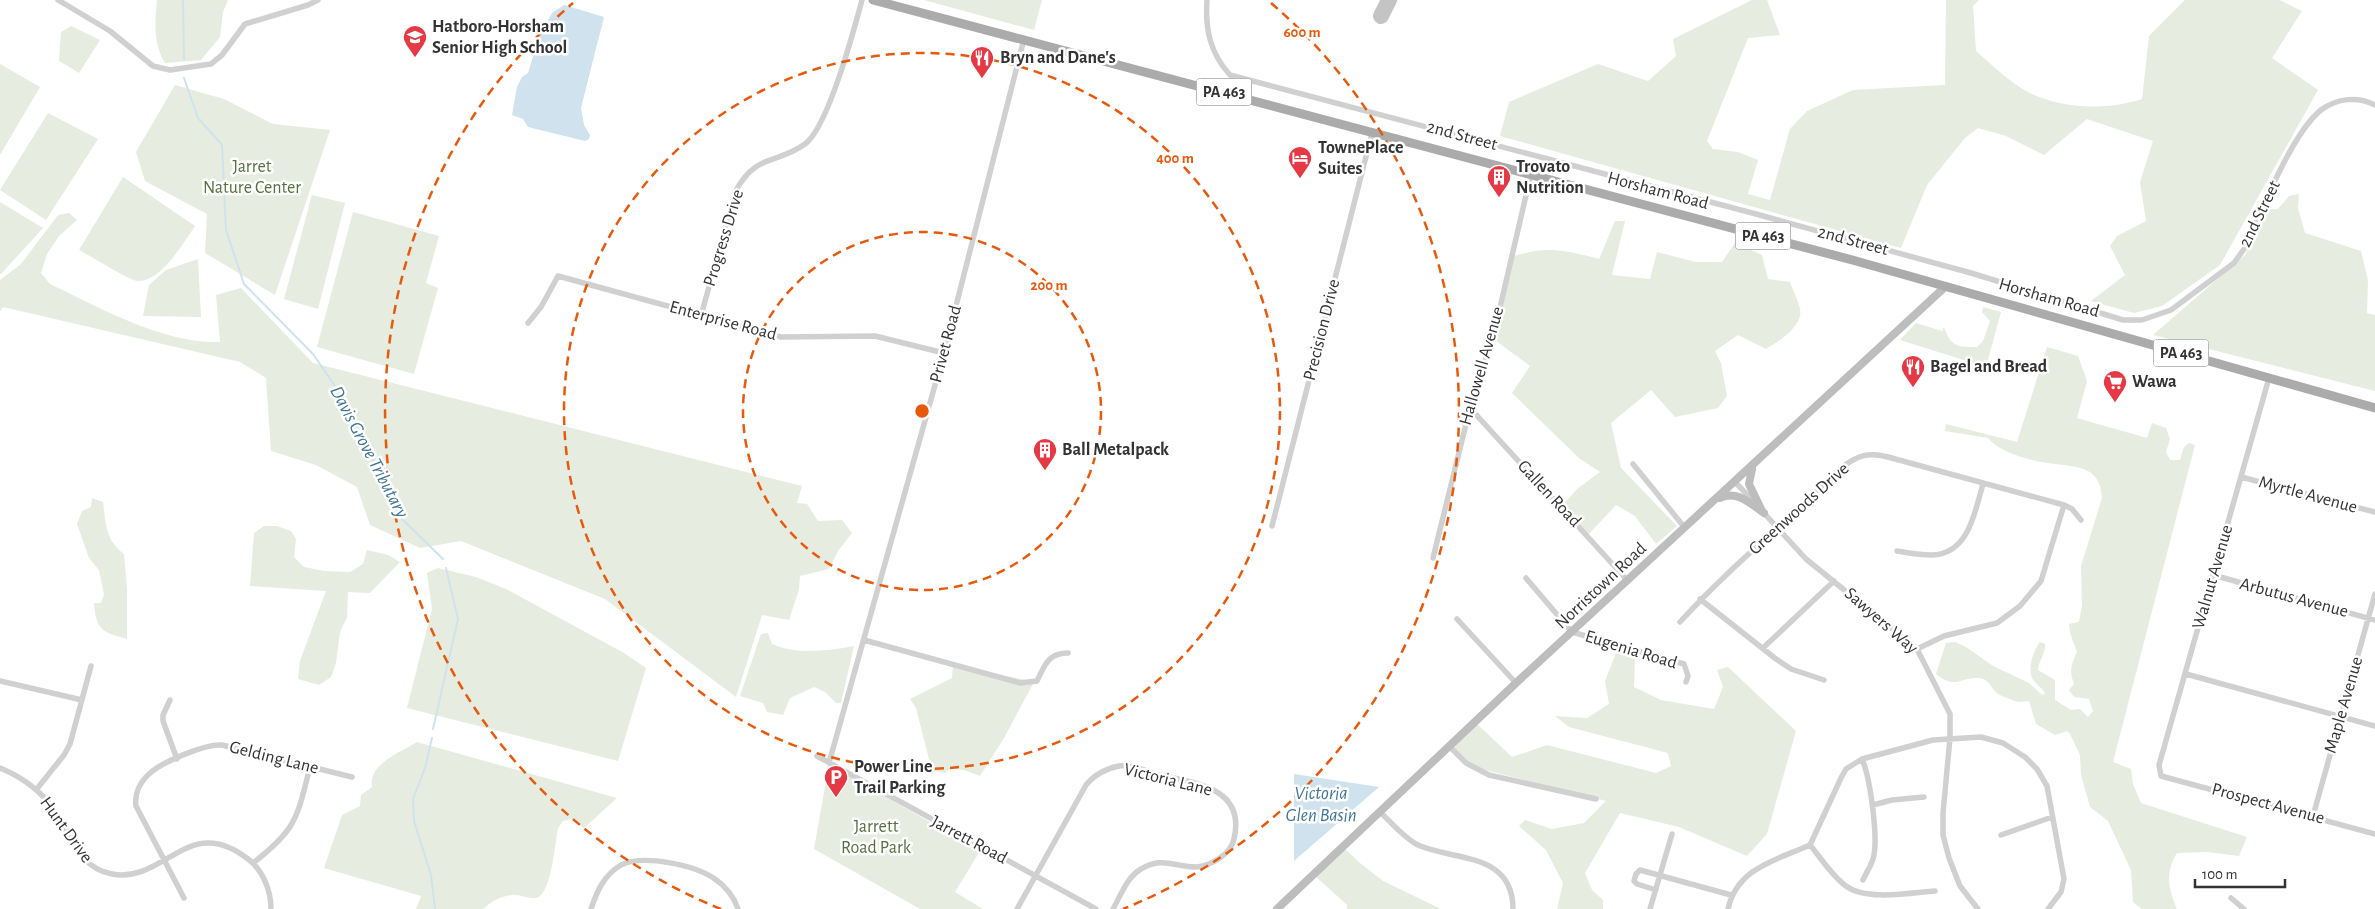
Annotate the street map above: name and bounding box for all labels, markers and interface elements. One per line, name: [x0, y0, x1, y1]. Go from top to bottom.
place label: Hatboro-Horsham Senior High School: [432, 18, 567, 57]
school or university icon: Hatboro-Horsham Senior High School: [402, 24, 428, 58]
text: 600 m: [1283, 25, 1321, 40]
restaurant icon: Bryn and Dane's: [969, 45, 995, 79]
place label: Bryn and Dane's: [1000, 49, 1116, 67]
road number: PA 463: [1196, 78, 1252, 105]
street label: 2nd Street: [1425, 118, 1499, 154]
place label: TownePlace Suites: [1318, 139, 1403, 178]
hotel icon: TownePlace Suites: [1287, 145, 1313, 179]
text: 400 m: [1156, 151, 1194, 166]
park label: Jarret Nature Center: [203, 158, 301, 197]
place label: Trovato Nutrition: [1516, 158, 1584, 197]
building icon: Trovato Nutrition: [1486, 164, 1512, 198]
street label: Horsham Road: [1606, 169, 1710, 213]
street label: 2nd Street: [2236, 177, 2284, 250]
street label: Progress Drive: [701, 187, 747, 289]
road number: PA 463: [1736, 222, 1790, 250]
street label: 2nd Street: [1816, 223, 1890, 259]
street label: Horsham Road: [1997, 275, 2101, 321]
street label: Precision Drive: [1301, 277, 1343, 383]
text: 200 m: [1030, 278, 1068, 293]
street label: Enterprise Road: [667, 298, 779, 344]
street label: Privet Road: [927, 303, 965, 385]
street label: Hallowell Avenue: [1456, 305, 1508, 427]
road number: PA 463: [2154, 339, 2208, 366]
restaurant icon: Bagel and Bread: [1900, 354, 1926, 388]
place label: Bagel and Bread: [1930, 358, 2048, 376]
supermarket icon: Wawa: [2102, 369, 2128, 403]
place label: Wawa: [2132, 373, 2177, 391]
water label: Davis Grove Tributary: [326, 383, 412, 521]
centre of rings: [913, 402, 931, 420]
building icon: Ball Metalpack: [1032, 437, 1058, 471]
place label: Ball Metalpack: [1062, 441, 1169, 459]
street label: Gallen Road: [1514, 457, 1584, 531]
street label: Greenwoods Drive: [1746, 460, 1852, 558]
street label: Myrtle Avenue: [2257, 473, 2359, 517]
street label: Walnut Avenue: [2190, 523, 2236, 631]
street label: Norristown Road: [1552, 539, 1650, 633]
street label: Arbutus Avenue: [2238, 575, 2350, 621]
street label: Sawyers Way: [1841, 585, 1921, 658]
street label: Eugenia Road: [1583, 627, 1679, 673]
street label: Maple Avenue: [2322, 655, 2366, 755]
street label: Gelding Lane: [228, 738, 320, 778]
place label: Power Line Trail Parking: [854, 758, 946, 797]
street label: Victoria Lane: [1122, 760, 1214, 800]
parking icon: Power Line Trail Parking: [823, 764, 849, 798]
street label: Prospect Avenue: [2210, 780, 2326, 828]
water label: Victoria Glen Basin: [1285, 784, 1357, 825]
street label: Hunt Drive: [36, 794, 96, 866]
street label: Jarrett Road: [928, 812, 1010, 868]
park label: Jarrett Road Park: [841, 818, 912, 857]
scale bar: [2195, 856, 2285, 888]
text: 100 m: [2202, 867, 2237, 882]

